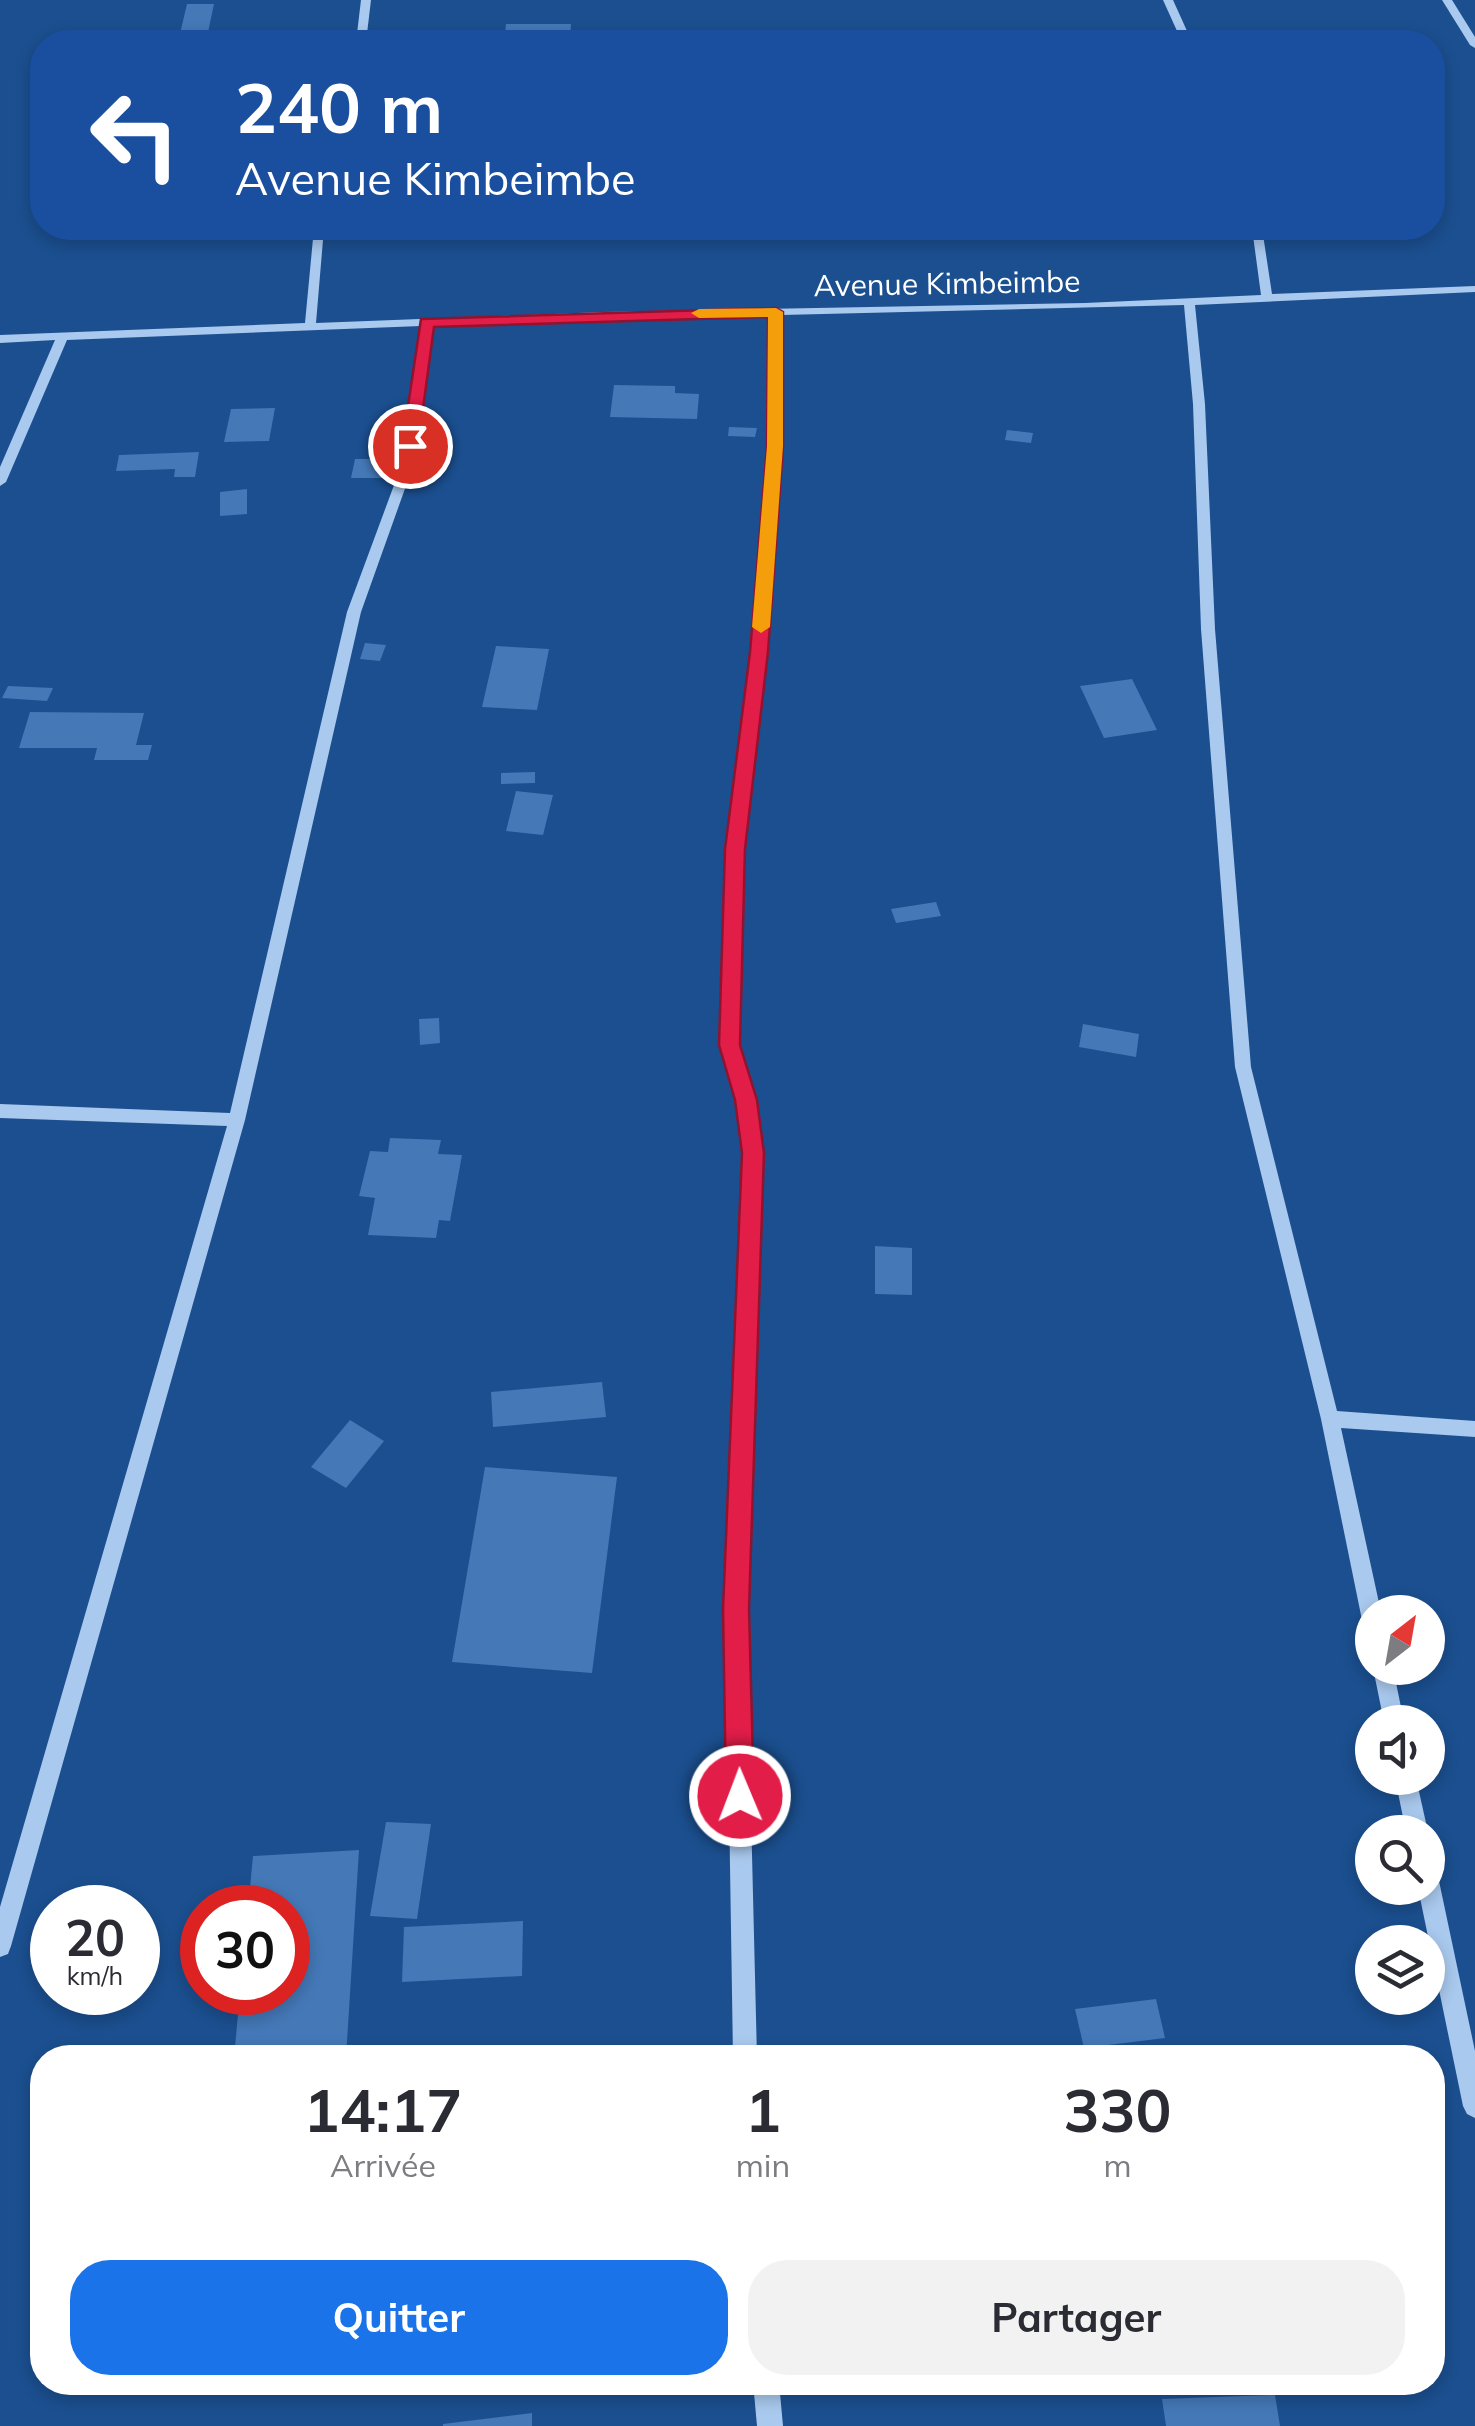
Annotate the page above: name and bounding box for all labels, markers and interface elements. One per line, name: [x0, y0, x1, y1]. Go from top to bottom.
text: 240 m: [235, 63, 443, 151]
icon: left: [70, 70, 200, 200]
text: Avenue Kimbeimbe: [235, 150, 635, 206]
street label: Avenue Kimbeimbe: [813, 262, 1081, 304]
pin: [368, 404, 453, 489]
icon: arrive: [383, 419, 438, 474]
north arrow: [1355, 1595, 1445, 1685]
map controls: [1355, 1595, 1445, 2015]
button: sound: [1355, 1705, 1445, 1795]
position arrow: [688, 1744, 792, 1848]
button: search: [1355, 1815, 1445, 1905]
speed limit sign: 30: [180, 1885, 310, 2015]
text: 20: [65, 1906, 125, 1969]
button: layers: [1355, 1925, 1445, 2015]
text: km/h: [67, 1960, 123, 1991]
text: 14:17: [303, 2072, 462, 2147]
text: 1: [745, 2072, 781, 2147]
text: 330: [1064, 2072, 1172, 2147]
text: Arrivée: [330, 2145, 436, 2185]
text: min: [736, 2145, 790, 2185]
text: m: [1104, 2145, 1132, 2185]
button: Quitter: [70, 2260, 728, 2375]
button: Partager: [748, 2260, 1405, 2375]

